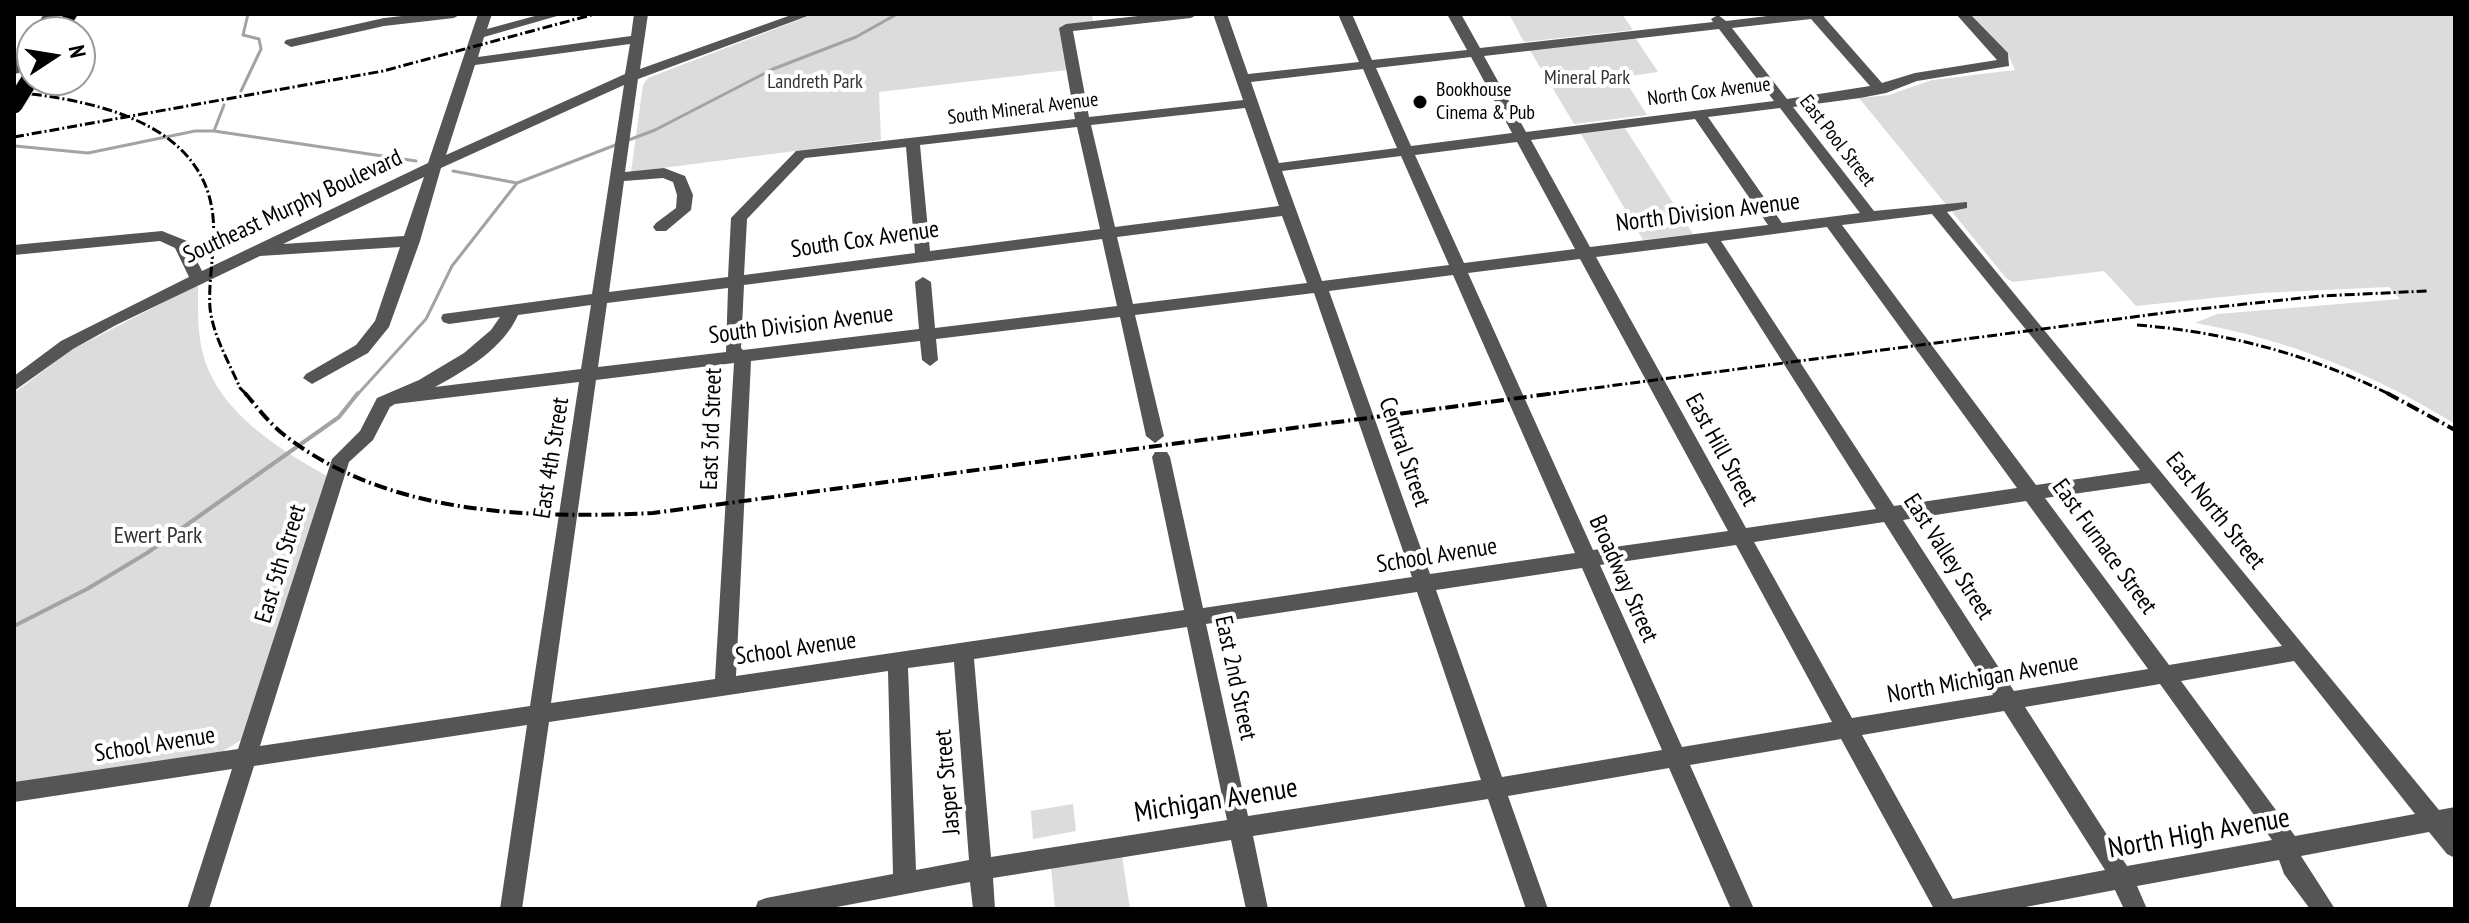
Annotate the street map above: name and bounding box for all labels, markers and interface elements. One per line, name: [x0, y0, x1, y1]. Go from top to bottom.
north arrow: [16, 16, 96, 96]
text: N: [63, 43, 92, 60]
park label: Mineral Park: [1544, 66, 1630, 90]
park label: Landreth Park: [767, 70, 863, 94]
street label: North Cox Avenue: [1646, 73, 1772, 111]
place label: Bookhouse Cinema & Pub: [1436, 78, 1535, 125]
street label: South Mineral Avenue: [946, 88, 1100, 130]
street label: East Pool Street: [1794, 91, 1880, 191]
marker: Bookhouse Cinema & Pub: [1411, 93, 1429, 111]
street label: Southeast Murphy Boulevard: [179, 144, 407, 270]
street label: North Division Avenue: [1614, 187, 1802, 239]
street label: South Cox Avenue: [789, 215, 941, 265]
street label: South Division Avenue: [707, 299, 895, 351]
street label: East 3rd Street: [695, 367, 729, 491]
street label: East Hill Street: [1678, 389, 1764, 511]
street label: Central Street: [1372, 393, 1436, 511]
street label: East 4th Street: [528, 395, 576, 521]
street label: East North Street: [2159, 447, 2271, 575]
street label: East Furnace Street: [2045, 474, 2163, 620]
street label: East Valley Street: [1897, 489, 1999, 625]
street label: East 5th Street: [249, 501, 313, 627]
street label: Broadway Street: [1582, 511, 1664, 647]
park label: Ewert Park: [114, 522, 202, 550]
street label: School Avenue: [1375, 532, 1499, 580]
street label: East 2nd Street: [1208, 613, 1262, 743]
street label: School Avenue: [734, 626, 858, 672]
street label: North Michigan Avenue: [1885, 648, 2081, 710]
street label: School Avenue: [93, 721, 217, 769]
street label: Jasper Street: [929, 728, 967, 836]
street label: Michigan Avenue: [1132, 772, 1300, 830]
street label: North High Avenue: [2106, 802, 2292, 866]

